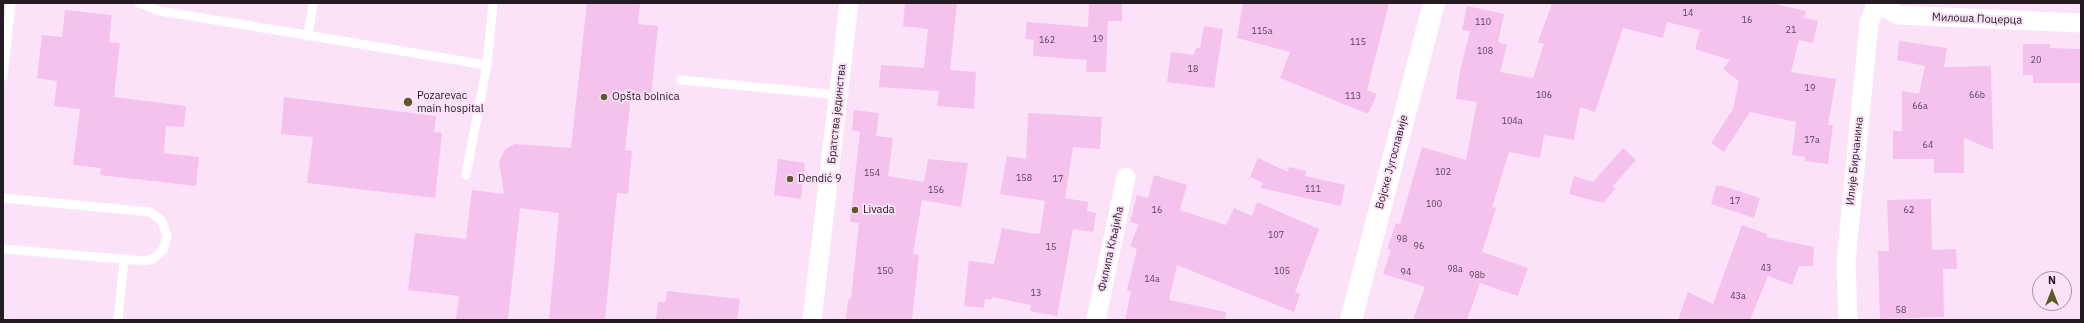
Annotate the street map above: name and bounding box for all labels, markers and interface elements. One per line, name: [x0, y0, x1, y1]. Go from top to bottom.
house number: 14: [1683, 8, 1693, 18]
street label: Милоша Поцерца: [1932, 11, 2022, 27]
house number: 16: [1742, 15, 1752, 25]
house number: 110: [1475, 17, 1491, 27]
house number: 21: [1786, 25, 1796, 35]
house number: 115a: [1251, 26, 1273, 36]
house number: 19: [1093, 34, 1103, 44]
house number: 162: [1039, 35, 1055, 45]
house number: 115: [1350, 37, 1366, 47]
house number: 108: [1477, 46, 1493, 56]
house number: 20: [2031, 55, 2041, 65]
street label: Братства јединства: [825, 63, 849, 165]
house number: 18: [1188, 64, 1198, 74]
house number: 19: [1805, 83, 1815, 93]
place label: Pozarevac main hospital: [417, 89, 484, 115]
place label: Opšta bolnica: [612, 90, 680, 104]
house number: 106: [1536, 90, 1552, 100]
house number: 66b: [1969, 90, 1985, 100]
house number: 113: [1345, 91, 1361, 101]
marker: Opšta bolnica: [599, 92, 609, 102]
marker: Pozarevac main hospital: [402, 96, 414, 108]
house number: 66a: [1912, 101, 1928, 111]
street label: Војске Југославије: [1373, 113, 1411, 211]
house number: 104a: [1501, 116, 1523, 126]
street label: Илије Бирчанина: [1844, 116, 1866, 206]
house number: 17a: [1804, 135, 1820, 145]
house number: 64: [1923, 140, 1933, 150]
house number: 102: [1435, 167, 1451, 177]
house number: 154: [864, 168, 880, 178]
place label: Dendić 9: [798, 172, 842, 186]
house number: 158: [1016, 173, 1032, 183]
marker: Dendić 9: [785, 174, 795, 184]
house number: 17: [1053, 174, 1063, 184]
house number: 111: [1305, 184, 1321, 194]
house number: 156: [928, 185, 944, 195]
house number: 17: [1730, 196, 1740, 206]
house number: 100: [1426, 199, 1442, 209]
place label: Livada: [863, 203, 895, 217]
marker: Livada: [850, 205, 860, 215]
street label: Филипа Кљајића: [1096, 205, 1126, 293]
house number: 16: [1152, 205, 1162, 215]
house number: 62: [1904, 205, 1914, 215]
house number: 107: [1268, 230, 1284, 240]
house number: 98: [1397, 234, 1407, 244]
house number: 96: [1414, 241, 1424, 251]
house number: 15: [1046, 242, 1056, 252]
house number: 43: [1761, 263, 1771, 273]
house number: 98a: [1447, 264, 1463, 274]
house number: 150: [877, 266, 893, 276]
house number: 105: [1274, 266, 1290, 276]
house number: 94: [1401, 267, 1411, 277]
house number: 98b: [1469, 270, 1485, 280]
north arrow: [2032, 271, 2072, 311]
text: N: [2048, 273, 2056, 287]
house number: 14a: [1144, 274, 1160, 284]
house number: 13: [1031, 288, 1041, 298]
house number: 43a: [1730, 291, 1746, 301]
house number: 58: [1896, 305, 1906, 315]

